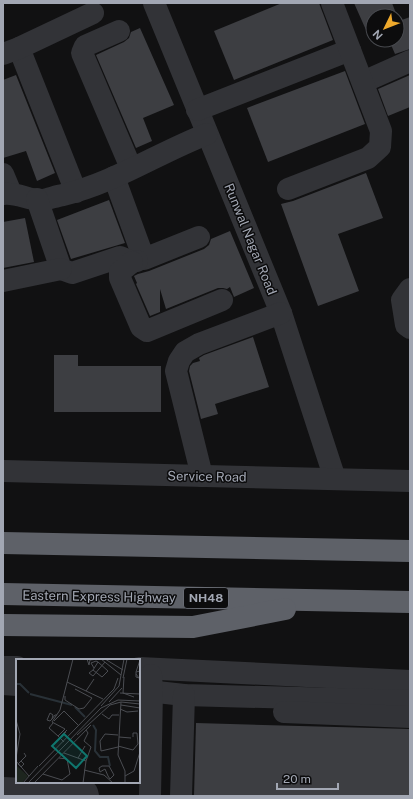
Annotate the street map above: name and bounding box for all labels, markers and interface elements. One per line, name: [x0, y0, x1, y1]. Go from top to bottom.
north arrow: [365, 8, 405, 48]
text: N: [370, 28, 385, 42]
street label: Runwal Nagar Road: [221, 181, 280, 297]
street label: Service Road: [167, 468, 247, 485]
street label: Eastern Express Highway: [22, 588, 176, 605]
road number: NH48: [184, 588, 228, 608]
inset map: [16, 659, 140, 783]
scale bar: [277, 765, 338, 791]
text: 20 m: [283, 772, 311, 786]

